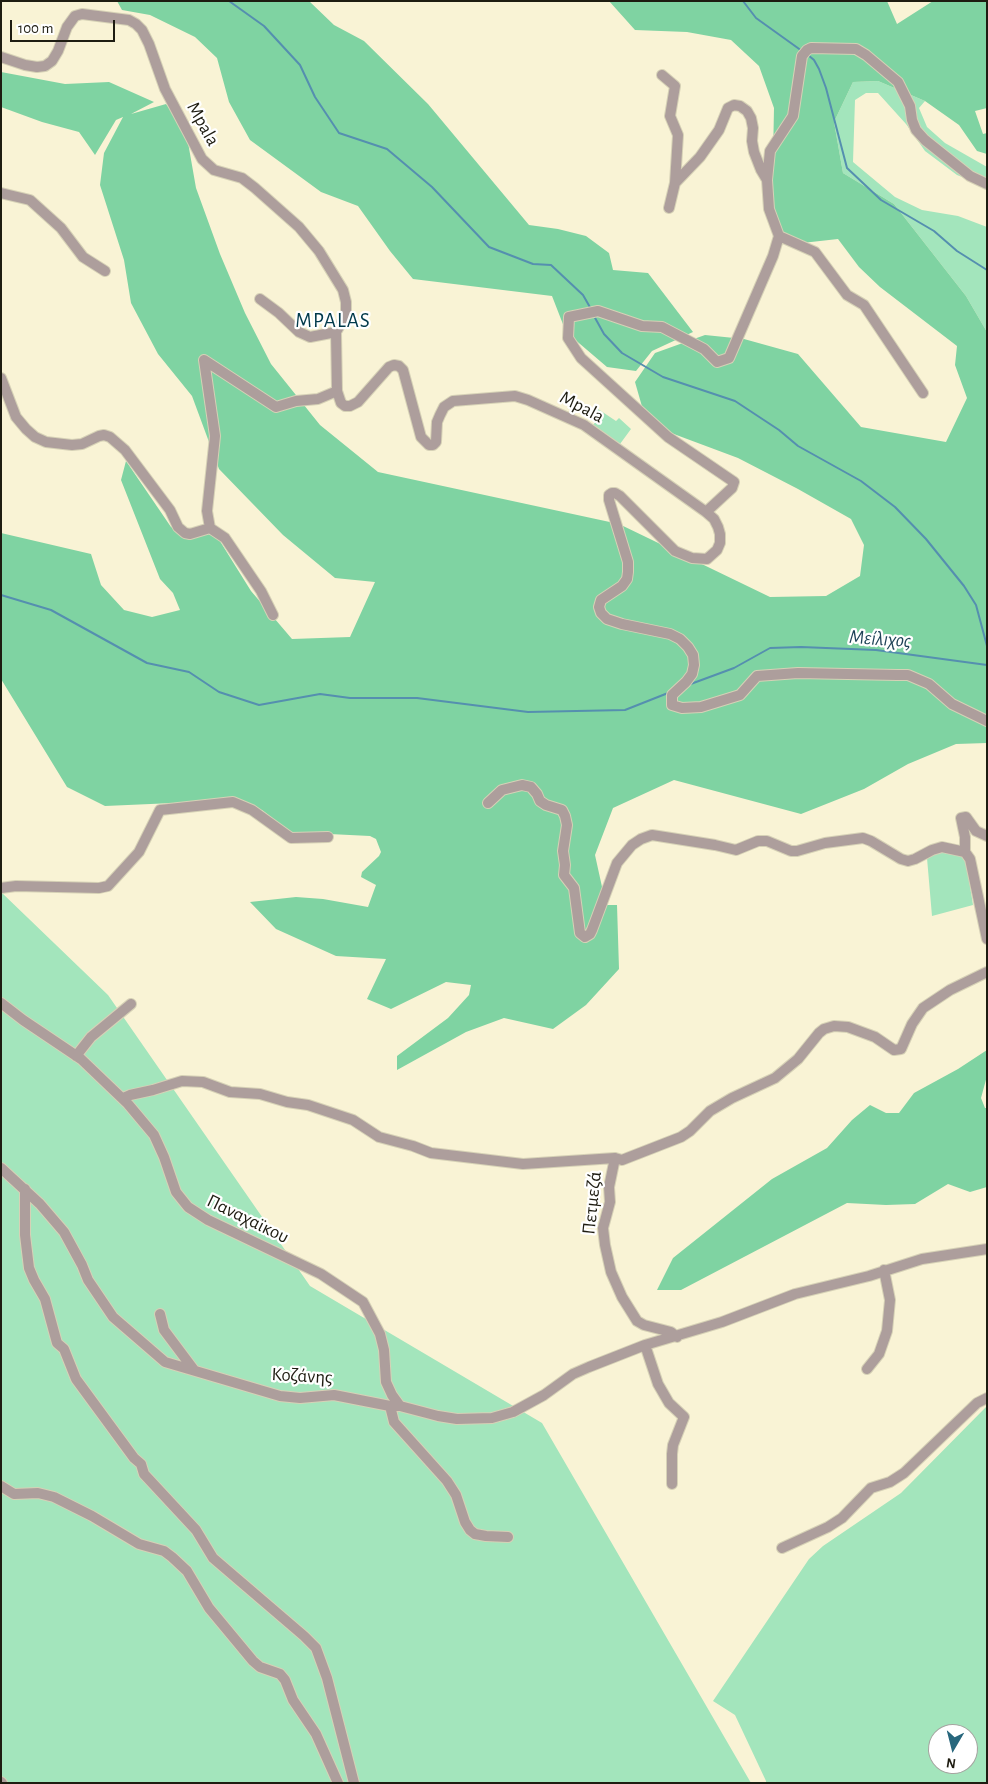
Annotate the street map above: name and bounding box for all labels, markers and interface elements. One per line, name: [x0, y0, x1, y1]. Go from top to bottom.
scale bar: [12, 10, 118, 42]
text: 100 m: [18, 21, 53, 36]
street label: Mpala: [182, 98, 224, 150]
district label: MPALAS: [295, 308, 371, 334]
street label: Mpala: [556, 386, 608, 428]
water label: Μείλιχος: [848, 625, 912, 653]
street label: Πετμεζά: [577, 1170, 607, 1236]
street label: Παναχαϊκου: [203, 1189, 293, 1249]
street label: Κοζάνης: [271, 1363, 333, 1389]
north arrow: [928, 1724, 978, 1774]
text: N: [945, 1755, 957, 1770]

